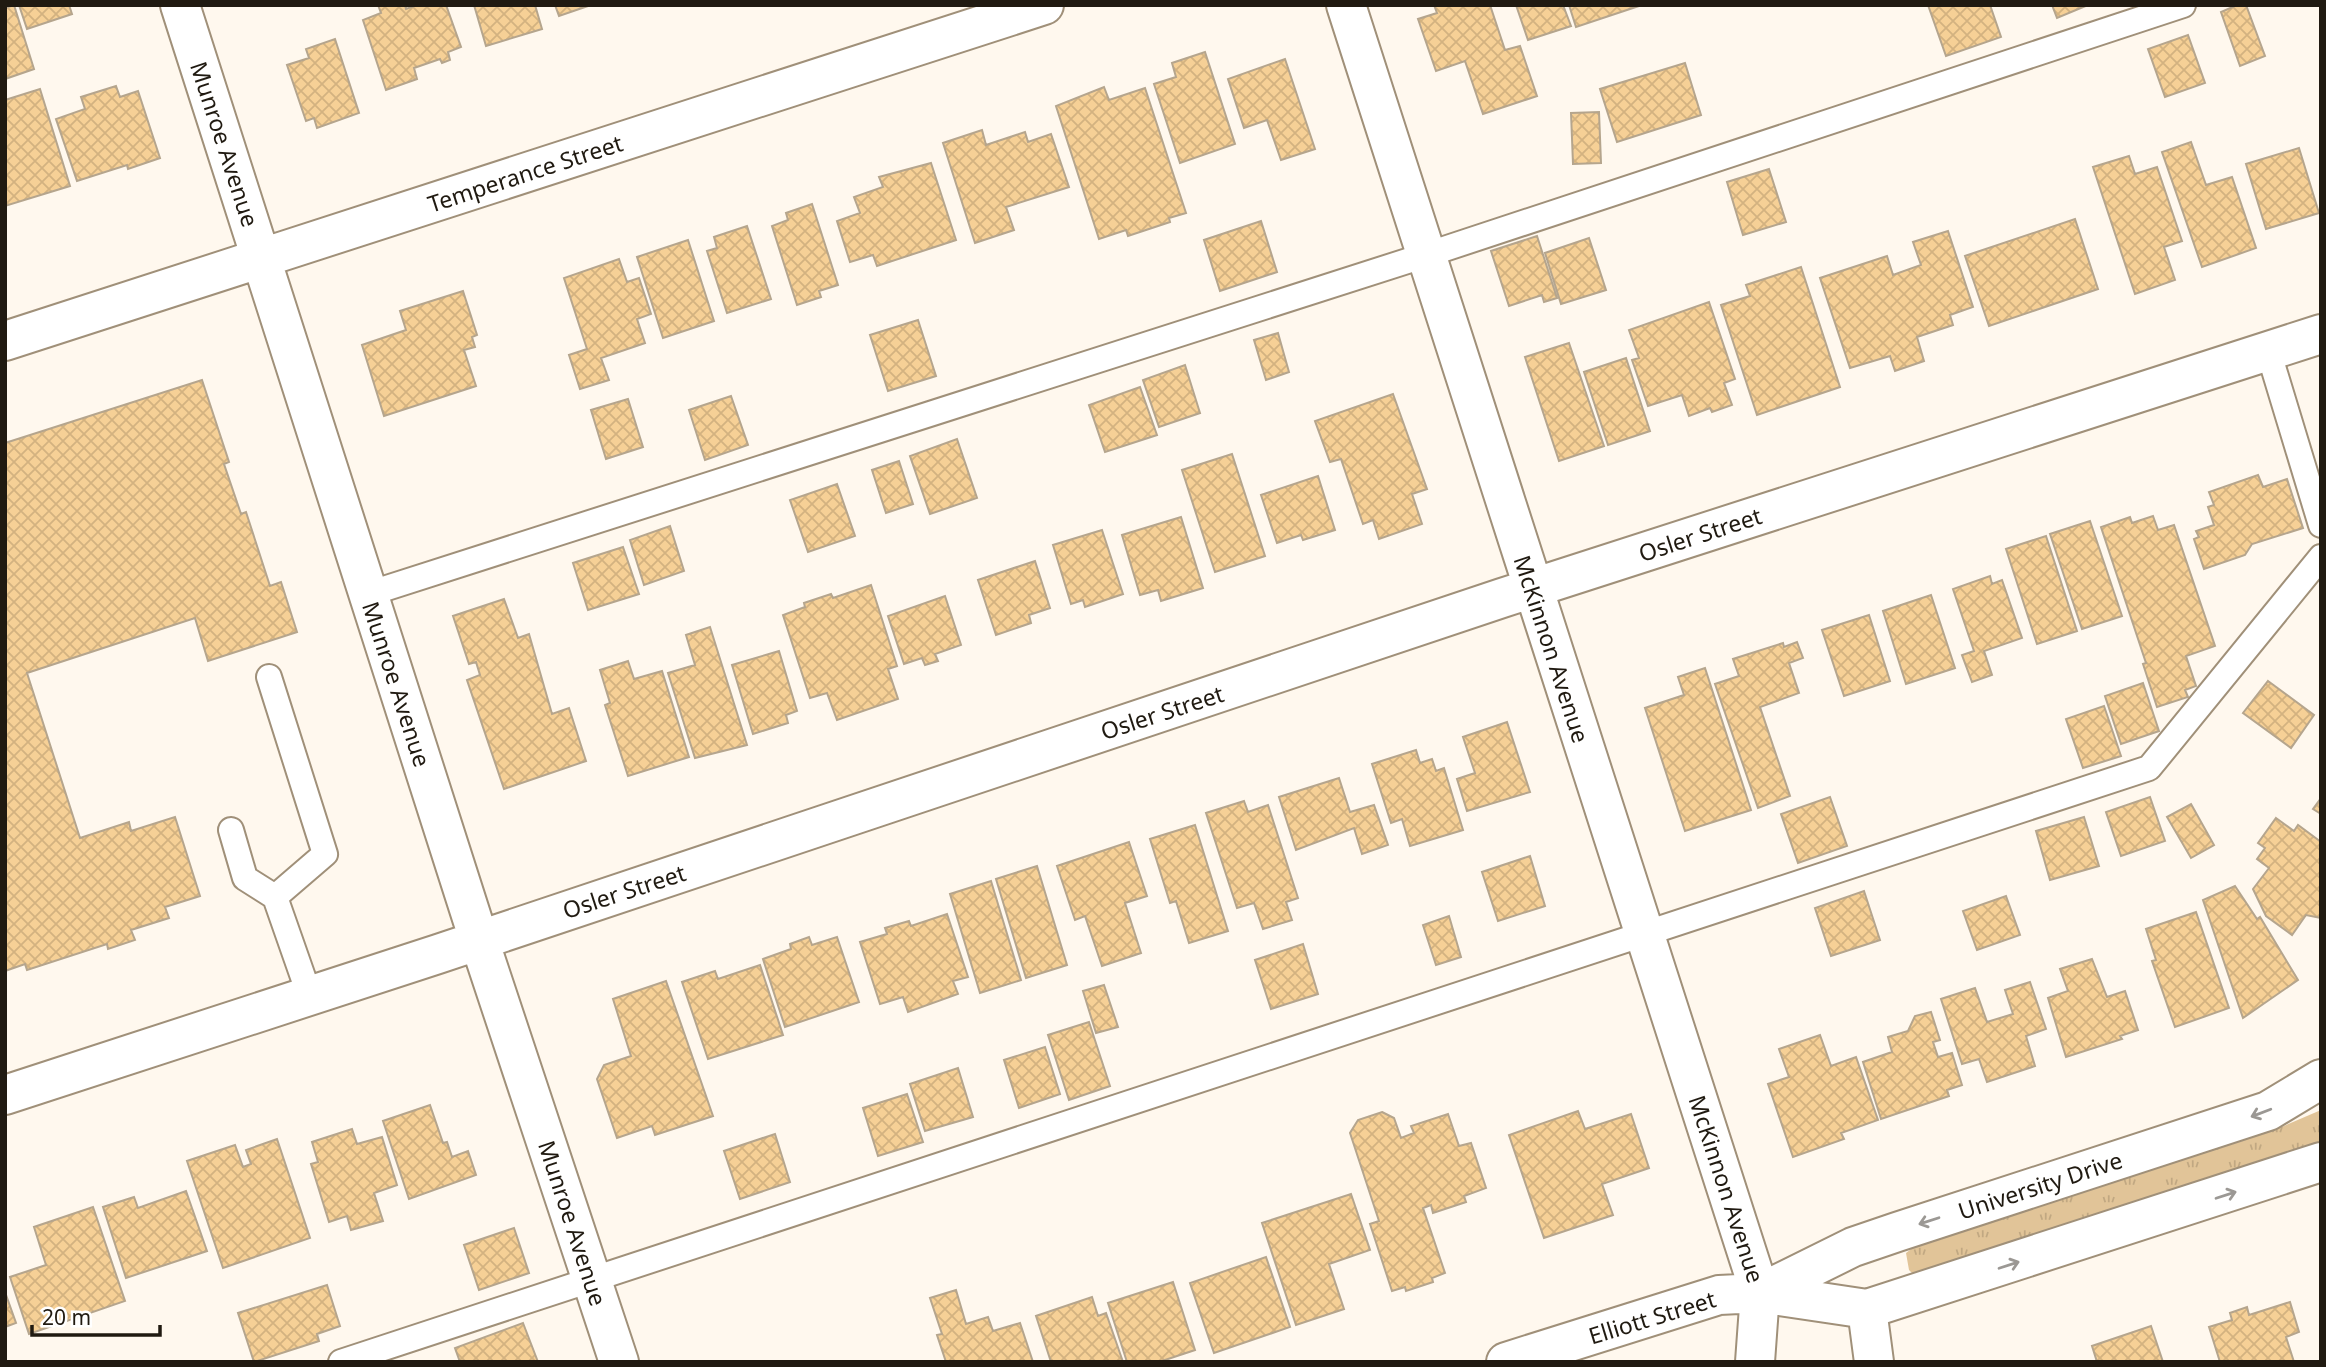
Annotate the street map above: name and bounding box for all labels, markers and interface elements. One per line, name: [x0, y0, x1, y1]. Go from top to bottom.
street label: Munroe Avenue: [183, 57, 267, 231]
street label: Temperance Street: [423, 126, 627, 220]
street label: Osler Street: [1634, 499, 1766, 569]
street label: McKinnon Avenue: [1507, 551, 1597, 747]
street label: Munroe Avenue: [355, 597, 439, 771]
street label: Osler Street: [1096, 677, 1228, 747]
street label: Osler Street: [558, 856, 690, 926]
street label: McKinnon Avenue: [1682, 1091, 1772, 1287]
one-way arrow: [2251, 1107, 2273, 1120]
street label: Munroe Avenue: [531, 1136, 615, 1310]
street label: University Drive: [1954, 1143, 2126, 1227]
one-way arrow: [2214, 1188, 2236, 1200]
one-way arrow: [1918, 1216, 1940, 1229]
one-way arrow: [1998, 1258, 2020, 1270]
street label: Elliott Street: [1585, 1283, 1719, 1351]
scale bar: [32, 1294, 159, 1338]
text: 20 m: [42, 1303, 91, 1331]

